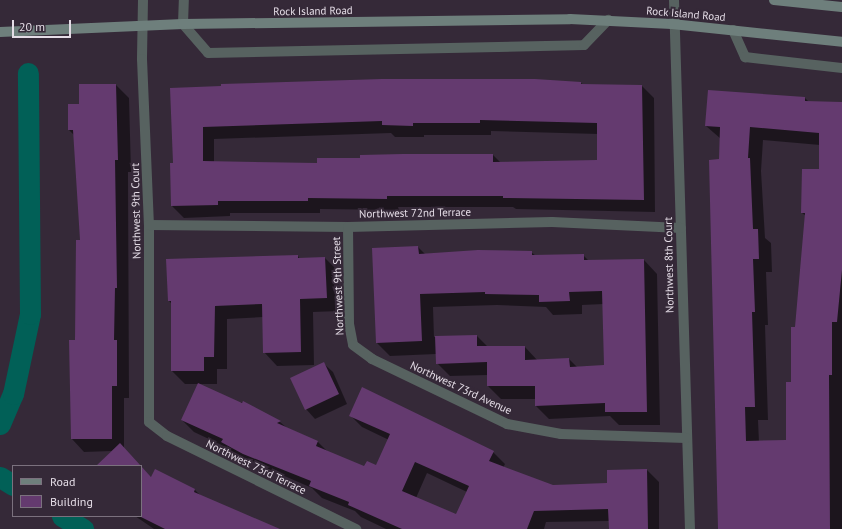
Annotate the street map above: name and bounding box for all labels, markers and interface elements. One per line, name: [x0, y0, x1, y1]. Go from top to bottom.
street label: Rock Island Road: [273, 4, 353, 18]
street label: Rock Island Road: [646, 4, 726, 24]
scale bar: [14, 12, 73, 38]
text: 20 m: [19, 19, 45, 34]
street label: Northwest 9th Court: [129, 163, 143, 259]
street label: Northwest 72nd Terrace: [359, 205, 471, 221]
street label: Northwest 8th Court: [662, 217, 676, 313]
street label: Northwest 9th Street: [330, 236, 346, 336]
street label: Northwest 73rd Avenue: [408, 359, 514, 417]
street label: Northwest 73rd Terrace: [204, 437, 308, 497]
legend: [12, 465, 142, 517]
text: Road: [50, 474, 75, 489]
text: Building: [50, 494, 93, 509]

